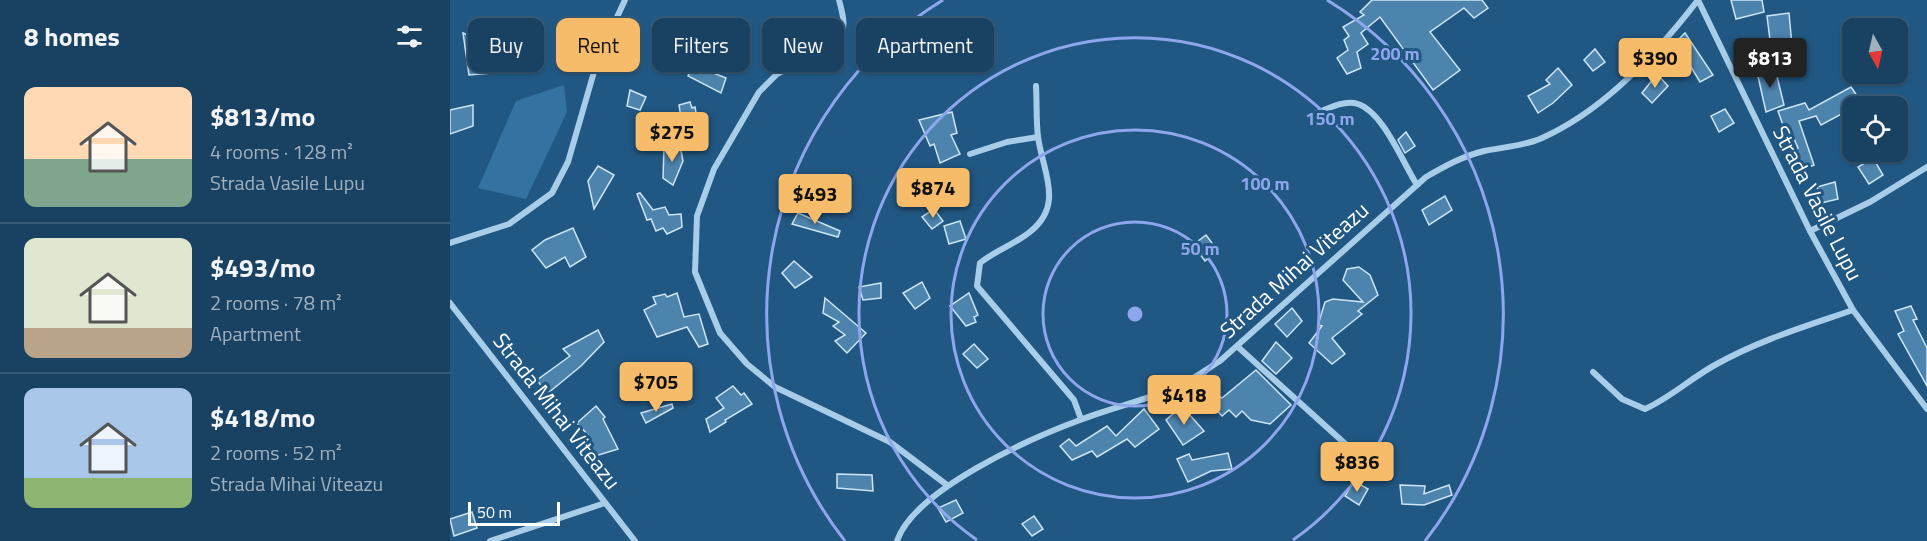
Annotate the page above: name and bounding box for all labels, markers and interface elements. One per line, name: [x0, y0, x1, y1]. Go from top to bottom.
text: 8 homes: [24, 17, 120, 56]
chip: Buy: [468, 18, 544, 72]
chip: Rent: [556, 18, 640, 72]
chip: Filters: [652, 18, 750, 72]
chip: New: [762, 18, 844, 72]
chip: Apartment: [856, 18, 994, 72]
north arrow: [1842, 18, 1908, 84]
map controls: [1842, 18, 1908, 162]
icon: filters: [393, 20, 426, 53]
pin: $390: [1619, 38, 1691, 89]
pin: $813: [1734, 38, 1806, 89]
text: 200 m: [1370, 40, 1420, 67]
text: $390: [1633, 42, 1677, 73]
text: $813: [1748, 42, 1792, 73]
button: locate: [1842, 96, 1908, 162]
text: $813/mo: [210, 97, 315, 136]
text: 150 m: [1305, 105, 1355, 132]
icon: home: [72, 111, 144, 183]
pin: $275: [636, 112, 708, 163]
text: $275: [650, 116, 694, 147]
street label: Strada Vasile Lupu: [1764, 119, 1872, 287]
text: 4 rooms · 128 m²: [210, 136, 353, 167]
text: Strada Vasile Lupu: [210, 167, 365, 198]
pin: $874: [897, 168, 969, 219]
text: 100 m: [1240, 170, 1290, 197]
text: $874: [911, 172, 955, 203]
pin: $493: [779, 174, 851, 225]
text: $493: [793, 178, 837, 209]
street label: Strada Mihai Viteazu: [1212, 194, 1376, 346]
text: 50 m: [1180, 235, 1220, 262]
text: $493/mo: [210, 248, 315, 287]
icon: home: [72, 262, 144, 334]
text: 2 rooms · 78 m²: [210, 287, 342, 318]
centre of rings: [1125, 304, 1145, 324]
text: Apartment: [210, 318, 301, 349]
street label: Strada Mihai Viteazu: [485, 325, 629, 497]
pin: $705: [620, 362, 692, 413]
text: $705: [634, 366, 678, 397]
pin: $418: [1148, 375, 1220, 426]
text: $418: [1162, 379, 1206, 410]
text: $418/mo: [210, 398, 315, 437]
icon: home: [72, 412, 144, 484]
text: 2 rooms · 52 m²: [210, 437, 342, 468]
pin: $836: [1321, 442, 1393, 493]
text: $836: [1335, 446, 1379, 477]
text: Strada Mihai Viteazu: [210, 468, 383, 499]
scale bar: [468, 499, 560, 526]
text: 50 m: [477, 500, 512, 524]

